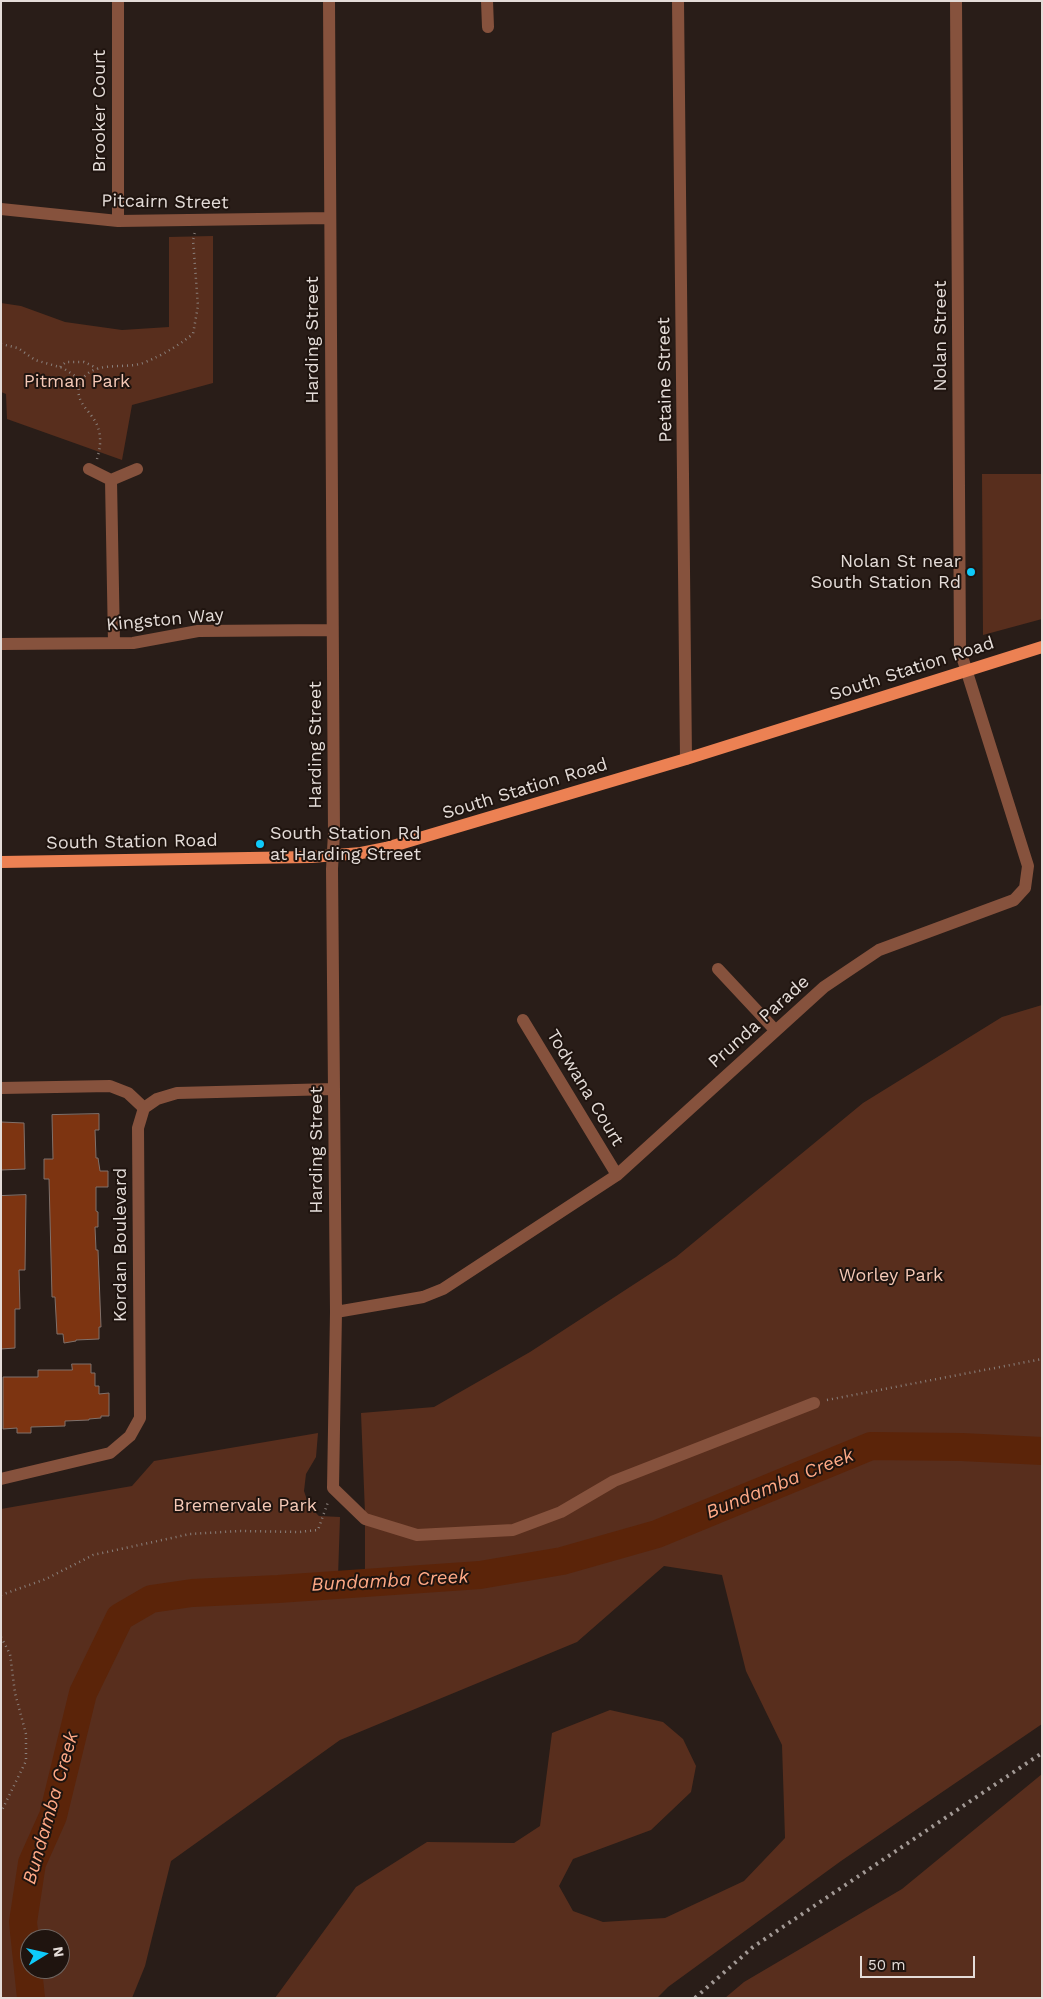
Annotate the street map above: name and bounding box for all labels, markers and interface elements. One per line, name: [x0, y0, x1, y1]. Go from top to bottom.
street label: Brooker Court: [89, 50, 111, 172]
street label: Pitcairn Street: [101, 190, 229, 214]
street label: Harding Street: [302, 276, 324, 404]
street label: Nolan Street: [930, 280, 952, 392]
street label: Petaine Street: [653, 317, 677, 443]
park label: Pitman Park: [24, 371, 130, 393]
place label: Nolan St near South Station Rd: [810, 551, 961, 594]
marker: Nolan St near South Station Rd: [965, 566, 977, 578]
street label: Kingston Way: [105, 604, 225, 636]
street label: South Station Road: [827, 632, 997, 706]
street label: Harding Street: [305, 681, 327, 809]
street label: South Station Road: [440, 754, 610, 824]
place label: South Station Rd at Harding Street: [270, 823, 421, 866]
street label: South Station Road: [46, 830, 218, 854]
marker: South Station Rd at Harding Street: [254, 838, 266, 850]
street label: Prunda Parade: [704, 971, 814, 1073]
street label: Todwana Court: [542, 1026, 628, 1150]
street label: Harding Street: [306, 1086, 328, 1214]
street label: Kordan Boulevard: [110, 1168, 132, 1322]
park label: Worley Park: [839, 1265, 943, 1287]
water label: Bundamba Creek: [703, 1444, 857, 1524]
park label: Bremervale Park: [173, 1495, 317, 1517]
water label: Bundamba Creek: [311, 1565, 469, 1597]
water label: Bundamba Creek: [18, 1729, 84, 1887]
north arrow: [20, 1929, 70, 1979]
text: N: [50, 1945, 68, 1958]
scale bar: [863, 1946, 978, 1978]
text: 50 m: [868, 1956, 905, 1974]

